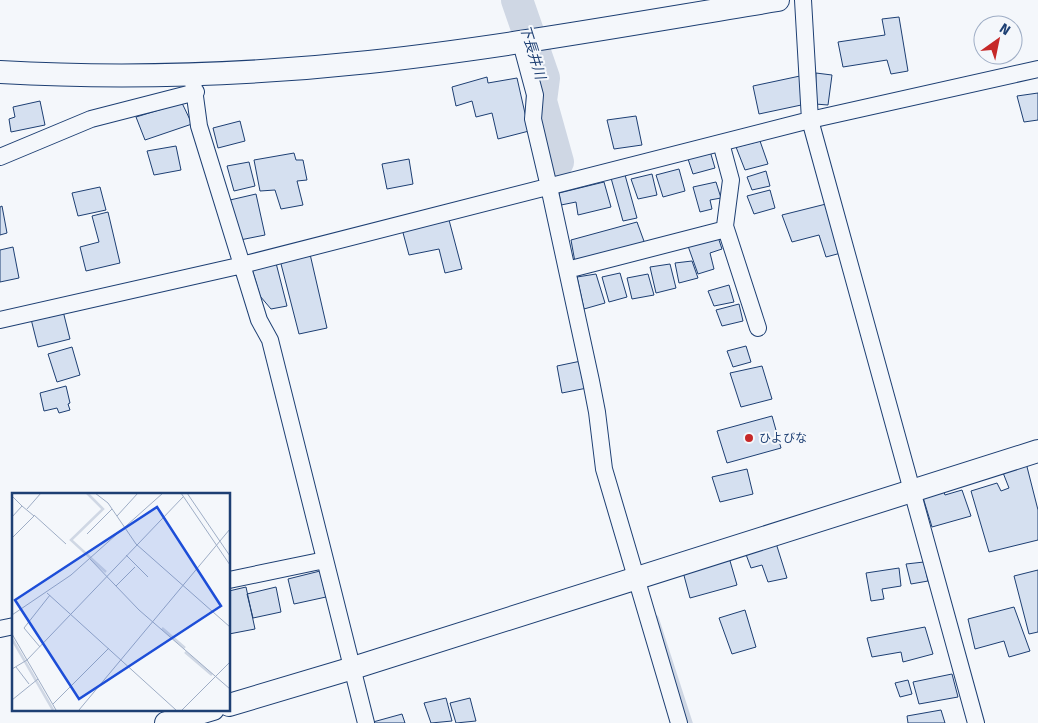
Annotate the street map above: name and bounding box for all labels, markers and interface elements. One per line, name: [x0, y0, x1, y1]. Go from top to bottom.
north arrow: [973, 15, 1023, 65]
text: N: [996, 20, 1013, 39]
water label: 下長井川: [516, 23, 549, 83]
place label: ひよびな: [759, 431, 807, 445]
marker: ひよびな: [743, 432, 755, 444]
inset map: [12, 493, 230, 710]

